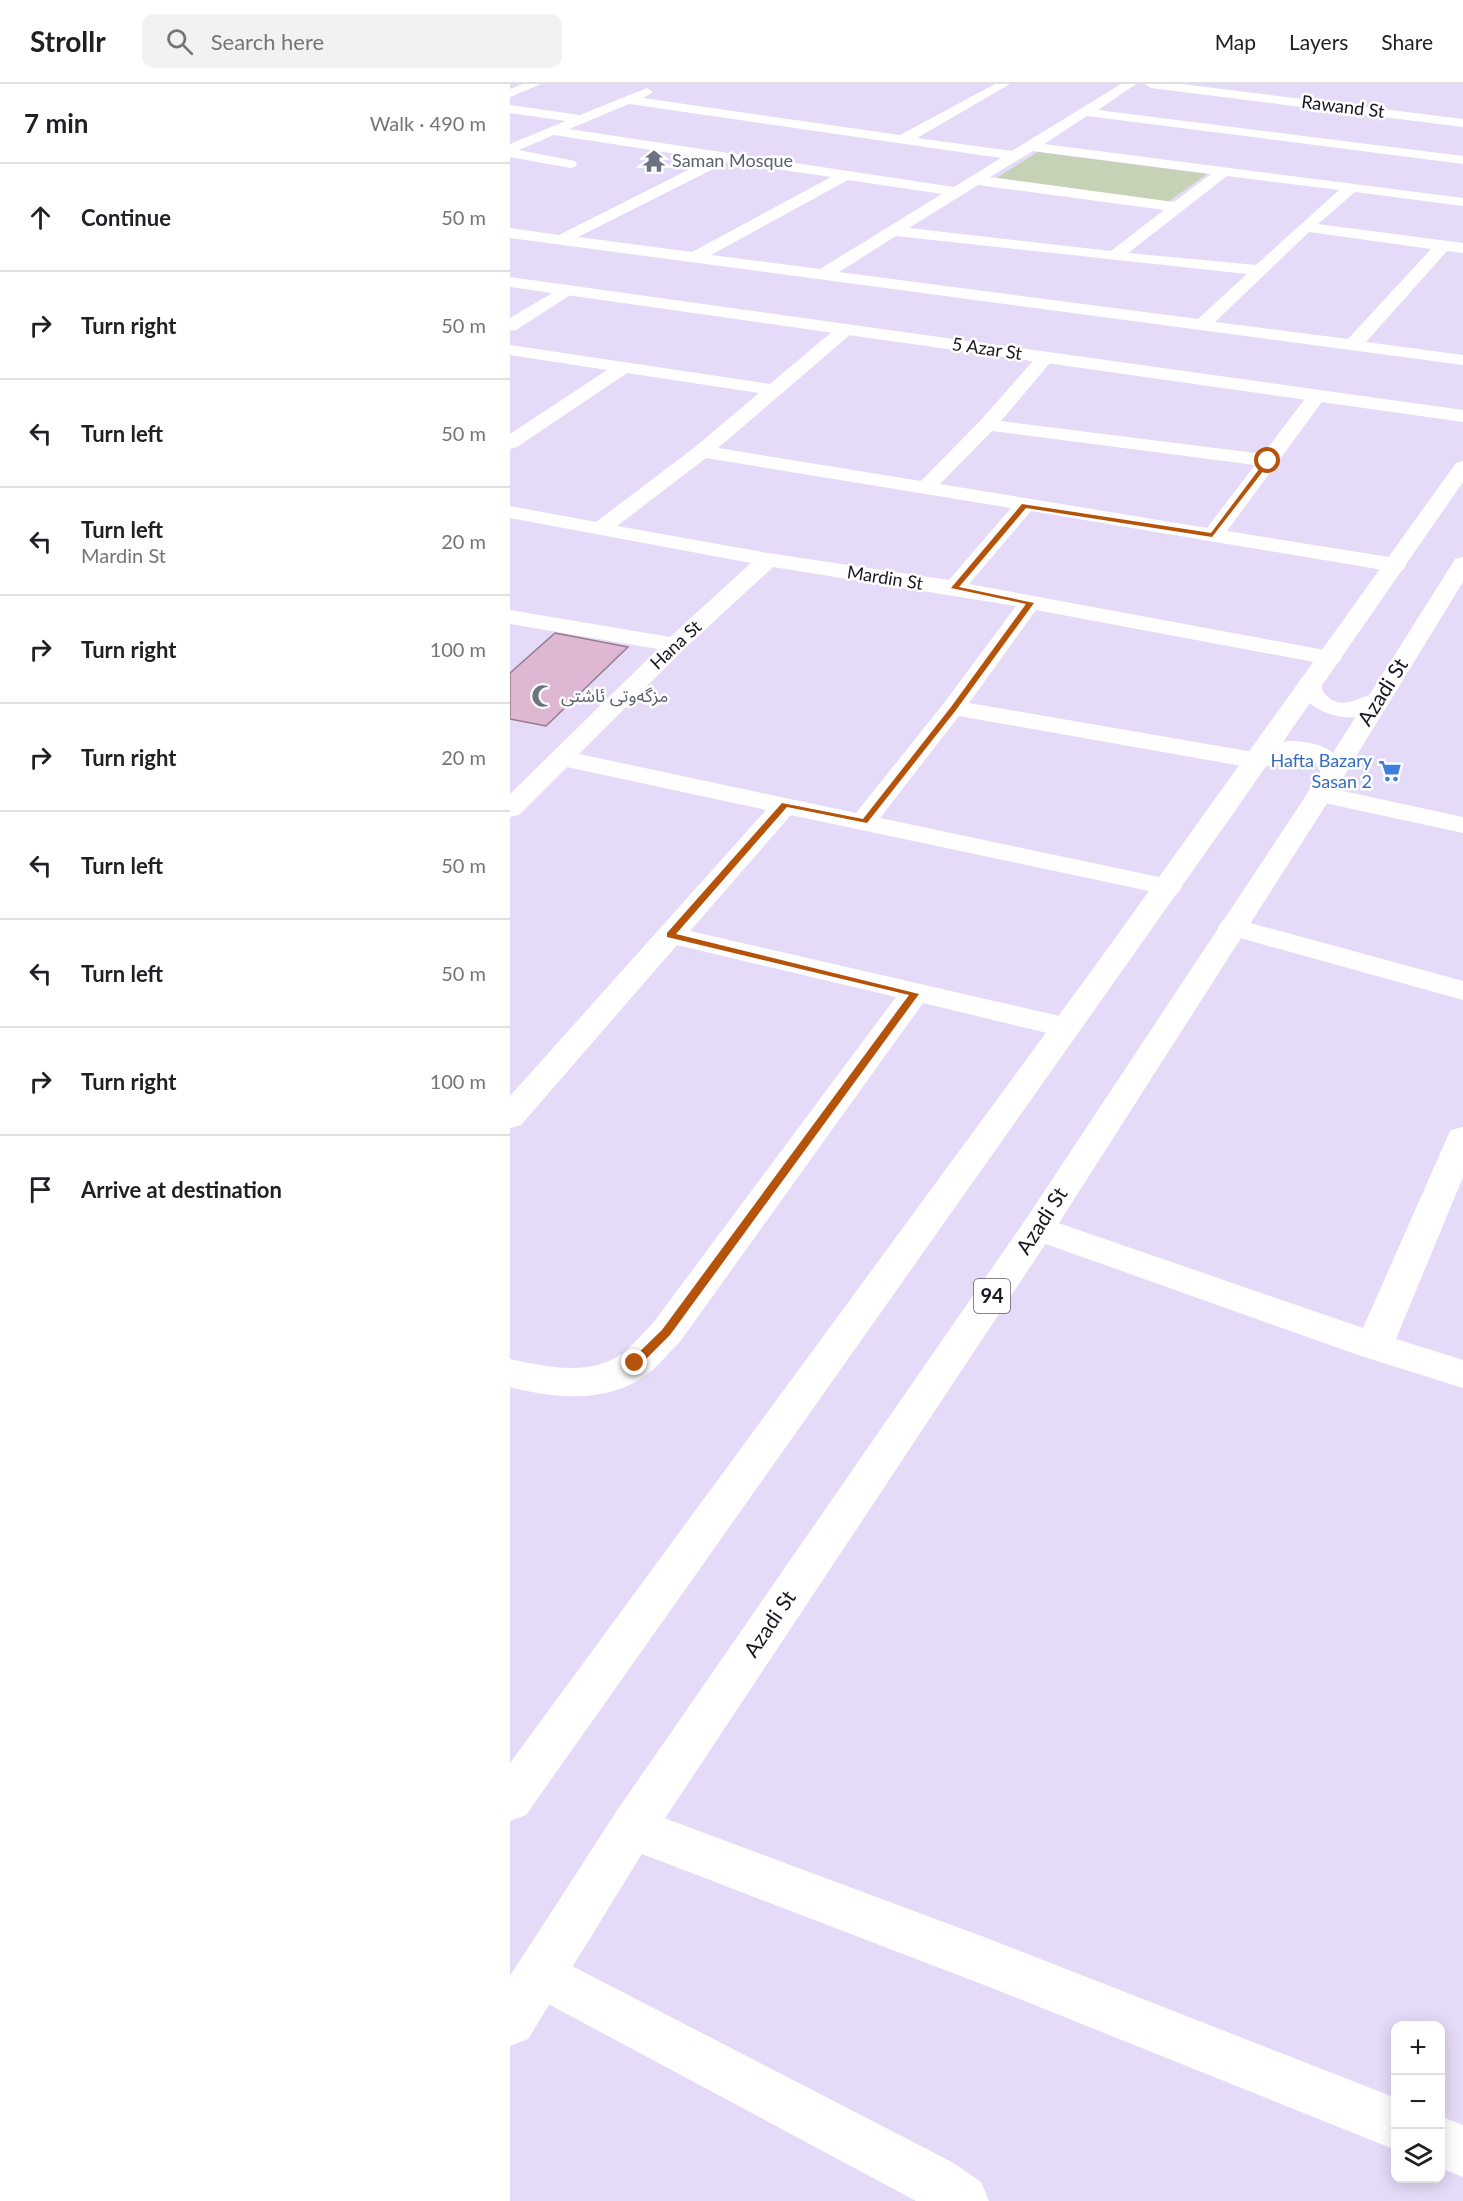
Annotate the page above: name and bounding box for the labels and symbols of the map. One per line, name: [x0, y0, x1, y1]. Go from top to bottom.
street label: Rawand St: [1300, 90, 1386, 122]
temple icon: Saman Mosque: [641, 148, 667, 174]
place label: Saman Mosque: [672, 149, 793, 171]
street label: 5 Azar St: [951, 332, 1024, 364]
route start: [1254, 447, 1280, 473]
street label: Mardin St: [846, 560, 925, 594]
street label: Hana St: [645, 615, 706, 673]
street label: Azadi St: [1351, 652, 1412, 730]
mosque icon: مزگەوتی ئاشتی: [530, 683, 556, 709]
place label: مزگەوتی ئاشتی: [561, 684, 668, 707]
place label: Hafta Bazary Sasan 2: [1270, 749, 1373, 792]
supermarket icon: Hafta Bazary Sasan 2: [1377, 758, 1403, 784]
street label: Azadi St: [1010, 1182, 1072, 1258]
road number: 94: [974, 1279, 1010, 1313]
route end: [621, 1349, 647, 1375]
street label: Azadi St: [737, 1585, 800, 1661]

